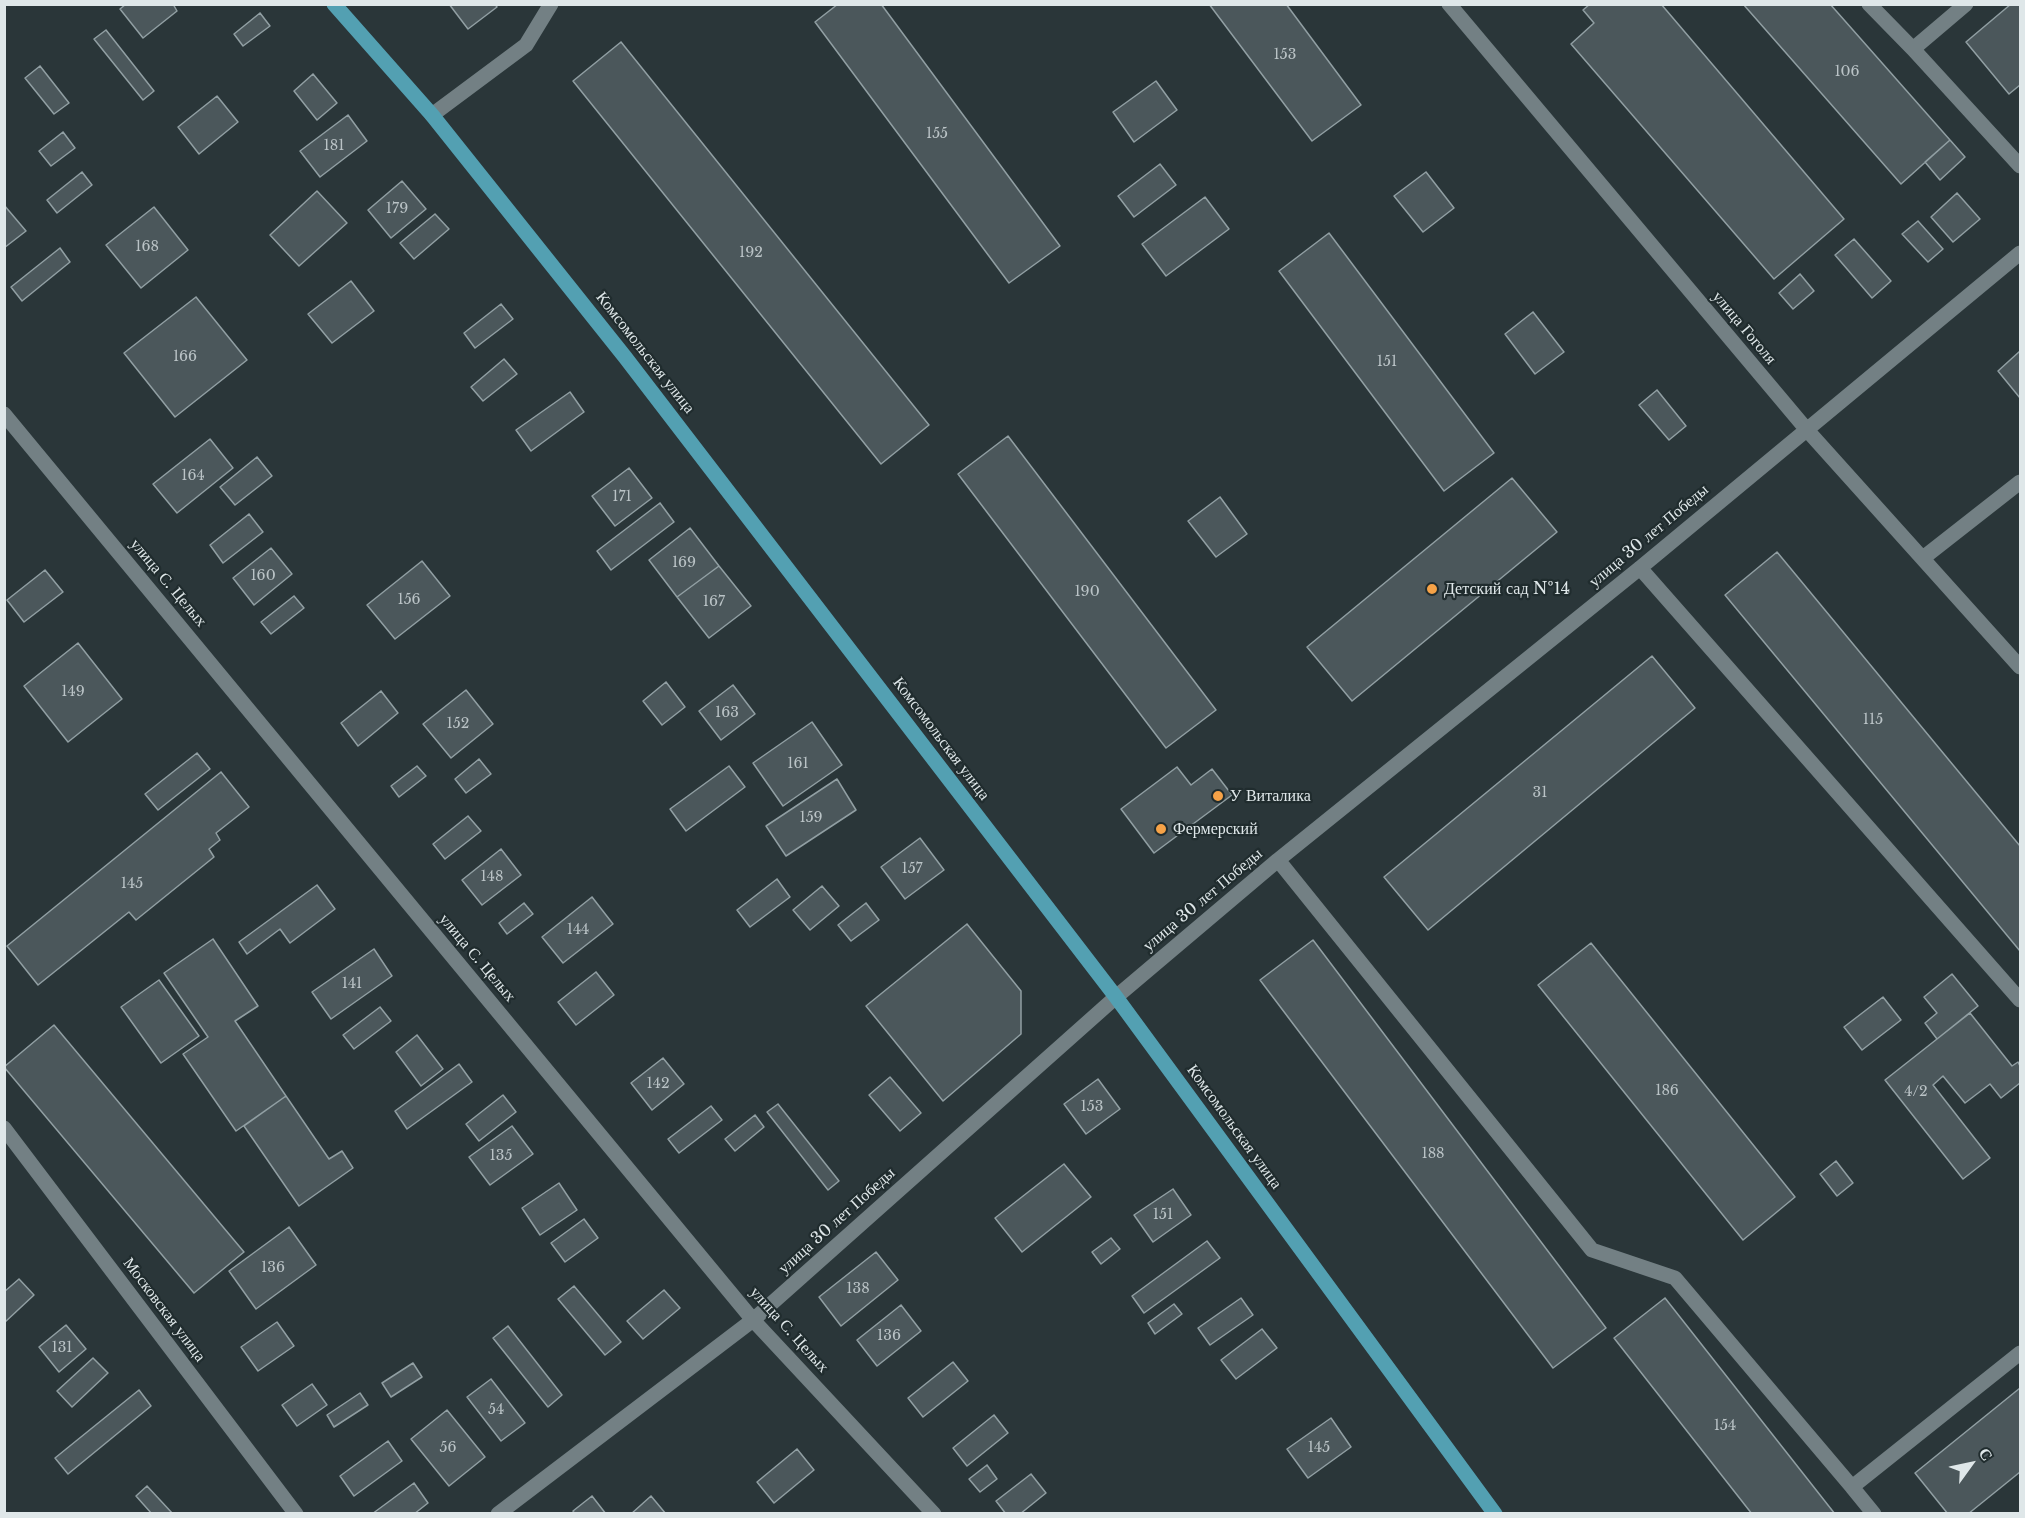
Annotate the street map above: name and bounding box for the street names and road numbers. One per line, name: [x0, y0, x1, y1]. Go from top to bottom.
street label: Комсомольская улица: [592, 288, 698, 418]
street label: улица Гоголя: [1708, 288, 1780, 368]
street label: улица 30 лет Победы: [1585, 480, 1713, 592]
street label: улица С. Целых: [126, 535, 210, 631]
street label: Комсомольская улица: [889, 674, 993, 804]
street label: улица 30 лет Победы: [1139, 844, 1267, 956]
street label: улица С. Целых: [435, 910, 519, 1006]
street label: Комсомольская улица: [1182, 1061, 1286, 1193]
street label: улица 30 лет Победы: [775, 1164, 899, 1278]
street label: Московская улица: [119, 1254, 209, 1366]
street label: улица С. Целых: [745, 1283, 833, 1377]

